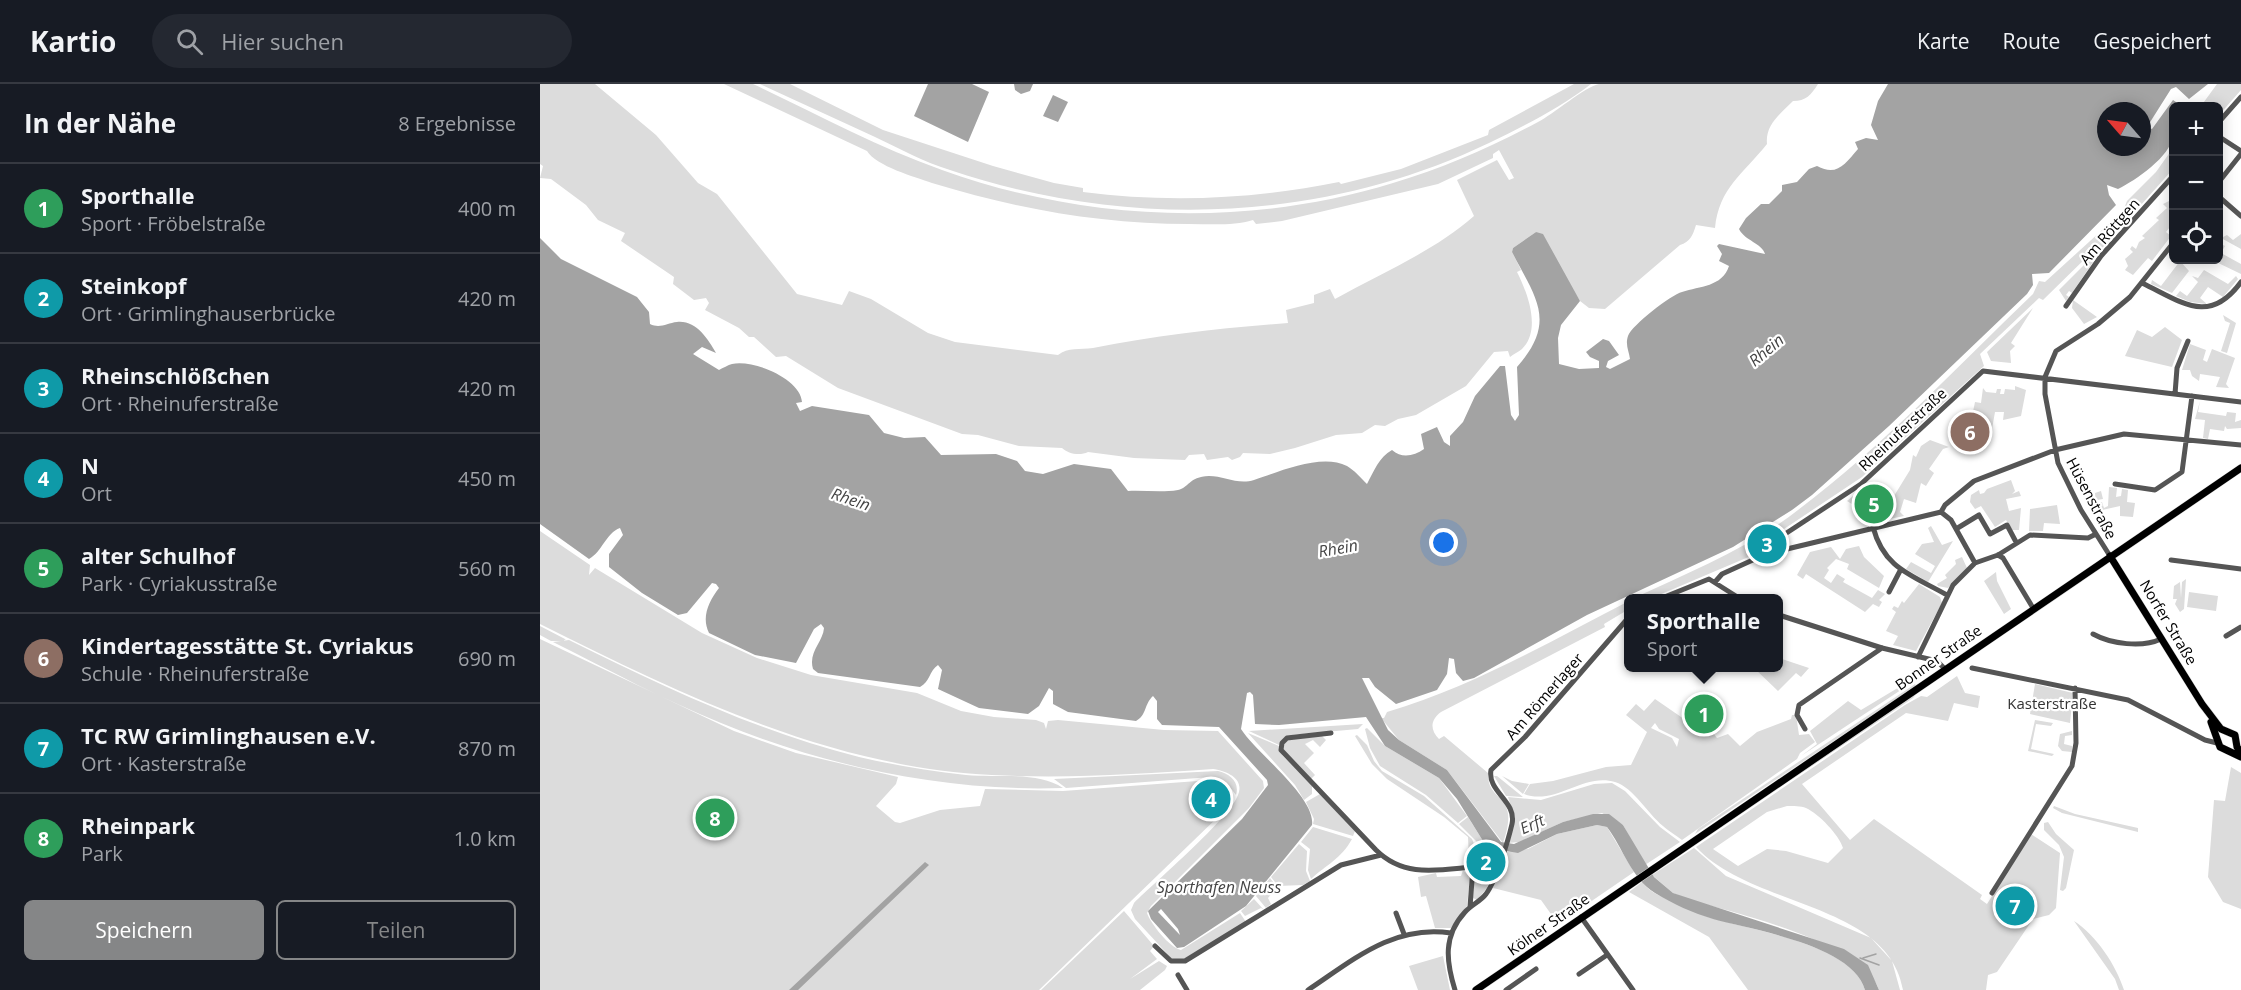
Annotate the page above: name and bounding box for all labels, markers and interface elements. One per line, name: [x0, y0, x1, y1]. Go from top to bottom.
search box: [152, 14, 572, 68]
text: Kartio: [30, 22, 116, 60]
icon: search: [173, 25, 206, 58]
text: Hier suchen: [221, 26, 344, 56]
text: Karte: [1917, 27, 1969, 55]
text: Route: [2002, 27, 2060, 55]
text: Gespeichert: [2093, 27, 2211, 55]
north arrow: [2097, 102, 2151, 156]
map controls: [2169, 102, 2223, 264]
button: +: [2169, 102, 2223, 156]
text: In der Nähe: [24, 105, 176, 141]
text: 8 Ergebnisse: [398, 110, 516, 137]
button: −: [2169, 156, 2223, 210]
text: Sporthalle: [81, 180, 194, 210]
street label: Am Röttgen: [2075, 193, 2143, 269]
text: 1: [38, 195, 49, 222]
text: 400 m: [458, 195, 516, 222]
text: Sport · Fröbelstraße: [81, 210, 266, 237]
button: locate: [2169, 210, 2223, 264]
text: Steinkopf: [81, 270, 187, 300]
text: 2: [38, 285, 49, 312]
text: 420 m: [458, 285, 516, 312]
text: Ort · Grimlinghauserbrücke: [81, 300, 336, 327]
water label: Rhein: [1744, 329, 1788, 371]
text: Rheinschlößchen: [81, 360, 270, 390]
text: 3: [38, 375, 49, 402]
text: 420 m: [458, 375, 516, 402]
street label: Rheinuferstraße: [1854, 383, 1950, 475]
text: Ort · Rheinuferstraße: [81, 390, 279, 417]
pin: 6: [1950, 410, 1990, 454]
text: N: [81, 450, 99, 480]
street label: Hüsenstraße: [2062, 454, 2122, 542]
text: 4: [38, 465, 49, 492]
text: 450 m: [458, 465, 516, 492]
text: Ort: [81, 480, 112, 507]
water label: Rhein: [829, 482, 873, 516]
pin: 5: [1854, 482, 1894, 526]
pin: 3: [1748, 522, 1786, 566]
your location: [1429, 528, 1458, 557]
water label: Rhein: [1317, 534, 1359, 562]
text: alter Schulhof: [81, 540, 235, 570]
text: 5: [38, 555, 49, 582]
text: 560 m: [458, 555, 516, 582]
text: Park · Cyriakusstraße: [81, 570, 277, 597]
street label: Norfer Straße: [2136, 576, 2202, 668]
popup: [1624, 594, 1783, 672]
text: Sporthalle: [1647, 605, 1760, 635]
street label: Bonner Straße: [1891, 620, 1985, 694]
text: Kindertagesstätte St. Cyriakus: [81, 630, 414, 660]
text: Sport: [1647, 635, 1697, 662]
text: 6: [38, 645, 49, 672]
text: 690 m: [458, 645, 516, 672]
street label: Am Römerlager: [1501, 648, 1587, 744]
text: Schule · Rheinuferstraße: [81, 660, 309, 687]
pin: 1: [1684, 692, 1724, 736]
park label: Kasterstraße: [2007, 693, 2097, 713]
text: TC RW Grimlinghausen e.V.: [81, 720, 376, 750]
text: 7: [38, 735, 49, 762]
text: 870 m: [458, 735, 516, 762]
text: Ort · Kasterstraße: [81, 750, 247, 777]
pin: 4: [1192, 776, 1230, 822]
pin: 8: [696, 796, 735, 840]
water label: Erft: [1516, 809, 1548, 839]
text: Rheinpark: [81, 810, 195, 840]
text: 8: [38, 825, 49, 852]
text: 1.0 km: [454, 825, 516, 852]
text: Park: [81, 840, 123, 867]
pin: 2: [1466, 840, 1506, 884]
water label: Sporthafen Neuss: [1157, 876, 1281, 898]
pin: 7: [1996, 884, 2034, 928]
street label: Kölner Straße: [1503, 888, 1593, 960]
button: Speichern: [24, 900, 264, 960]
button: Teilen: [276, 900, 516, 960]

